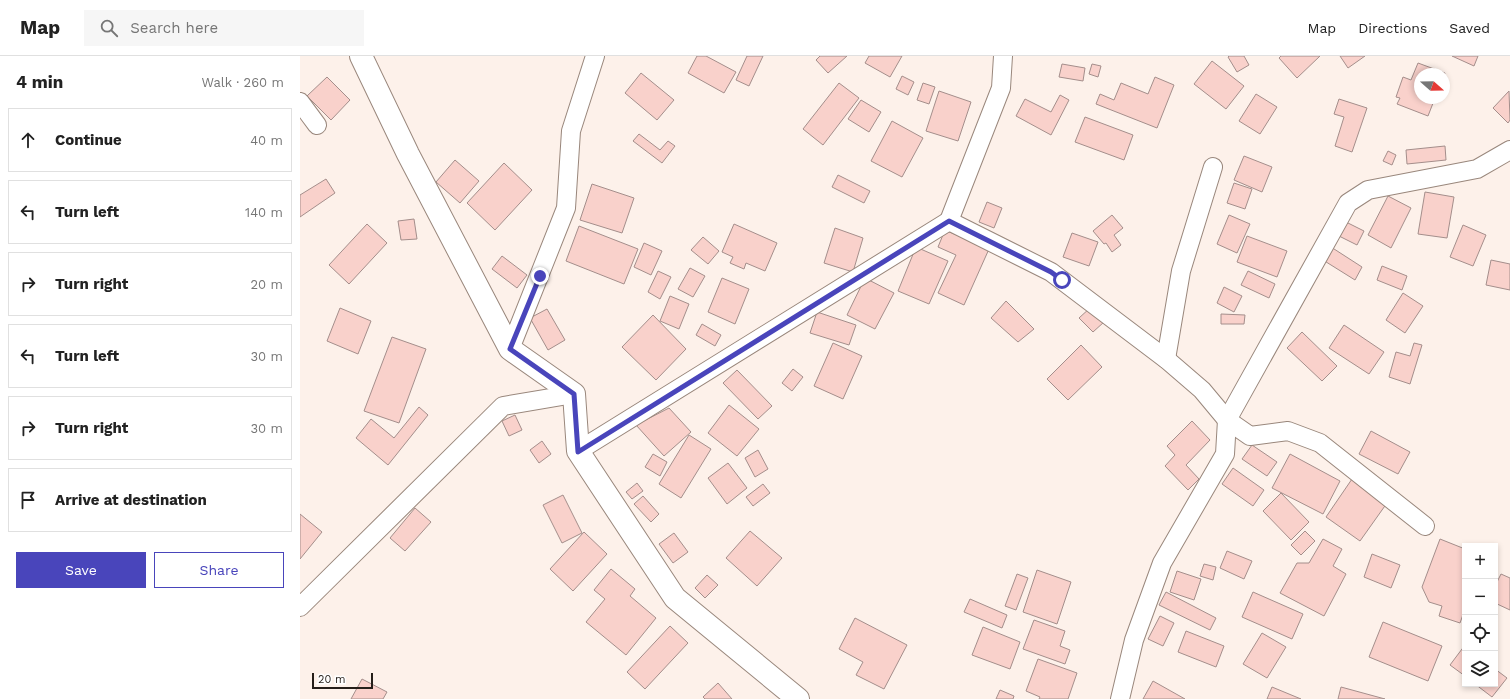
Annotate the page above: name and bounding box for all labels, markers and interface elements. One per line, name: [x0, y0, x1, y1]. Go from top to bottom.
search box: [84, 10, 364, 46]
text: Map: [20, 16, 60, 39]
icon: search: [98, 17, 120, 39]
text: Search here: [130, 19, 218, 37]
text: Map: [1308, 20, 1336, 36]
text: Directions: [1358, 20, 1427, 36]
text: Saved: [1449, 20, 1490, 36]
north arrow: [1414, 68, 1450, 104]
text: 4 min: [16, 72, 63, 92]
text: Walk · 260 m: [201, 75, 284, 90]
icon: ahead: [17, 129, 39, 151]
text: Continue: [55, 131, 122, 149]
text: 40 m: [250, 133, 283, 148]
icon: left: [17, 201, 39, 223]
text: Turn left: [55, 203, 119, 221]
text: 140 m: [245, 205, 283, 220]
route end: [531, 267, 549, 285]
route start: [1053, 271, 1071, 289]
icon: right: [17, 273, 39, 295]
text: Turn right: [55, 275, 128, 293]
text: 20 m: [251, 277, 283, 292]
icon: left: [17, 345, 39, 367]
text: Turn left: [55, 347, 119, 365]
text: 30 m: [251, 349, 283, 364]
icon: right: [17, 417, 39, 439]
text: Turn right: [55, 419, 128, 437]
text: 30 m: [251, 421, 283, 436]
icon: arrive: [17, 489, 39, 511]
text: Arrive at destination: [55, 491, 207, 509]
map controls: [1462, 543, 1498, 687]
button: +: [1462, 543, 1498, 579]
button: Save: [16, 552, 146, 588]
button: Share: [154, 552, 284, 588]
button: −: [1462, 579, 1498, 615]
button: locate: [1462, 615, 1498, 651]
button: layers: [1462, 651, 1498, 687]
scale bar: [312, 671, 373, 690]
text: 20 m: [318, 673, 346, 686]

